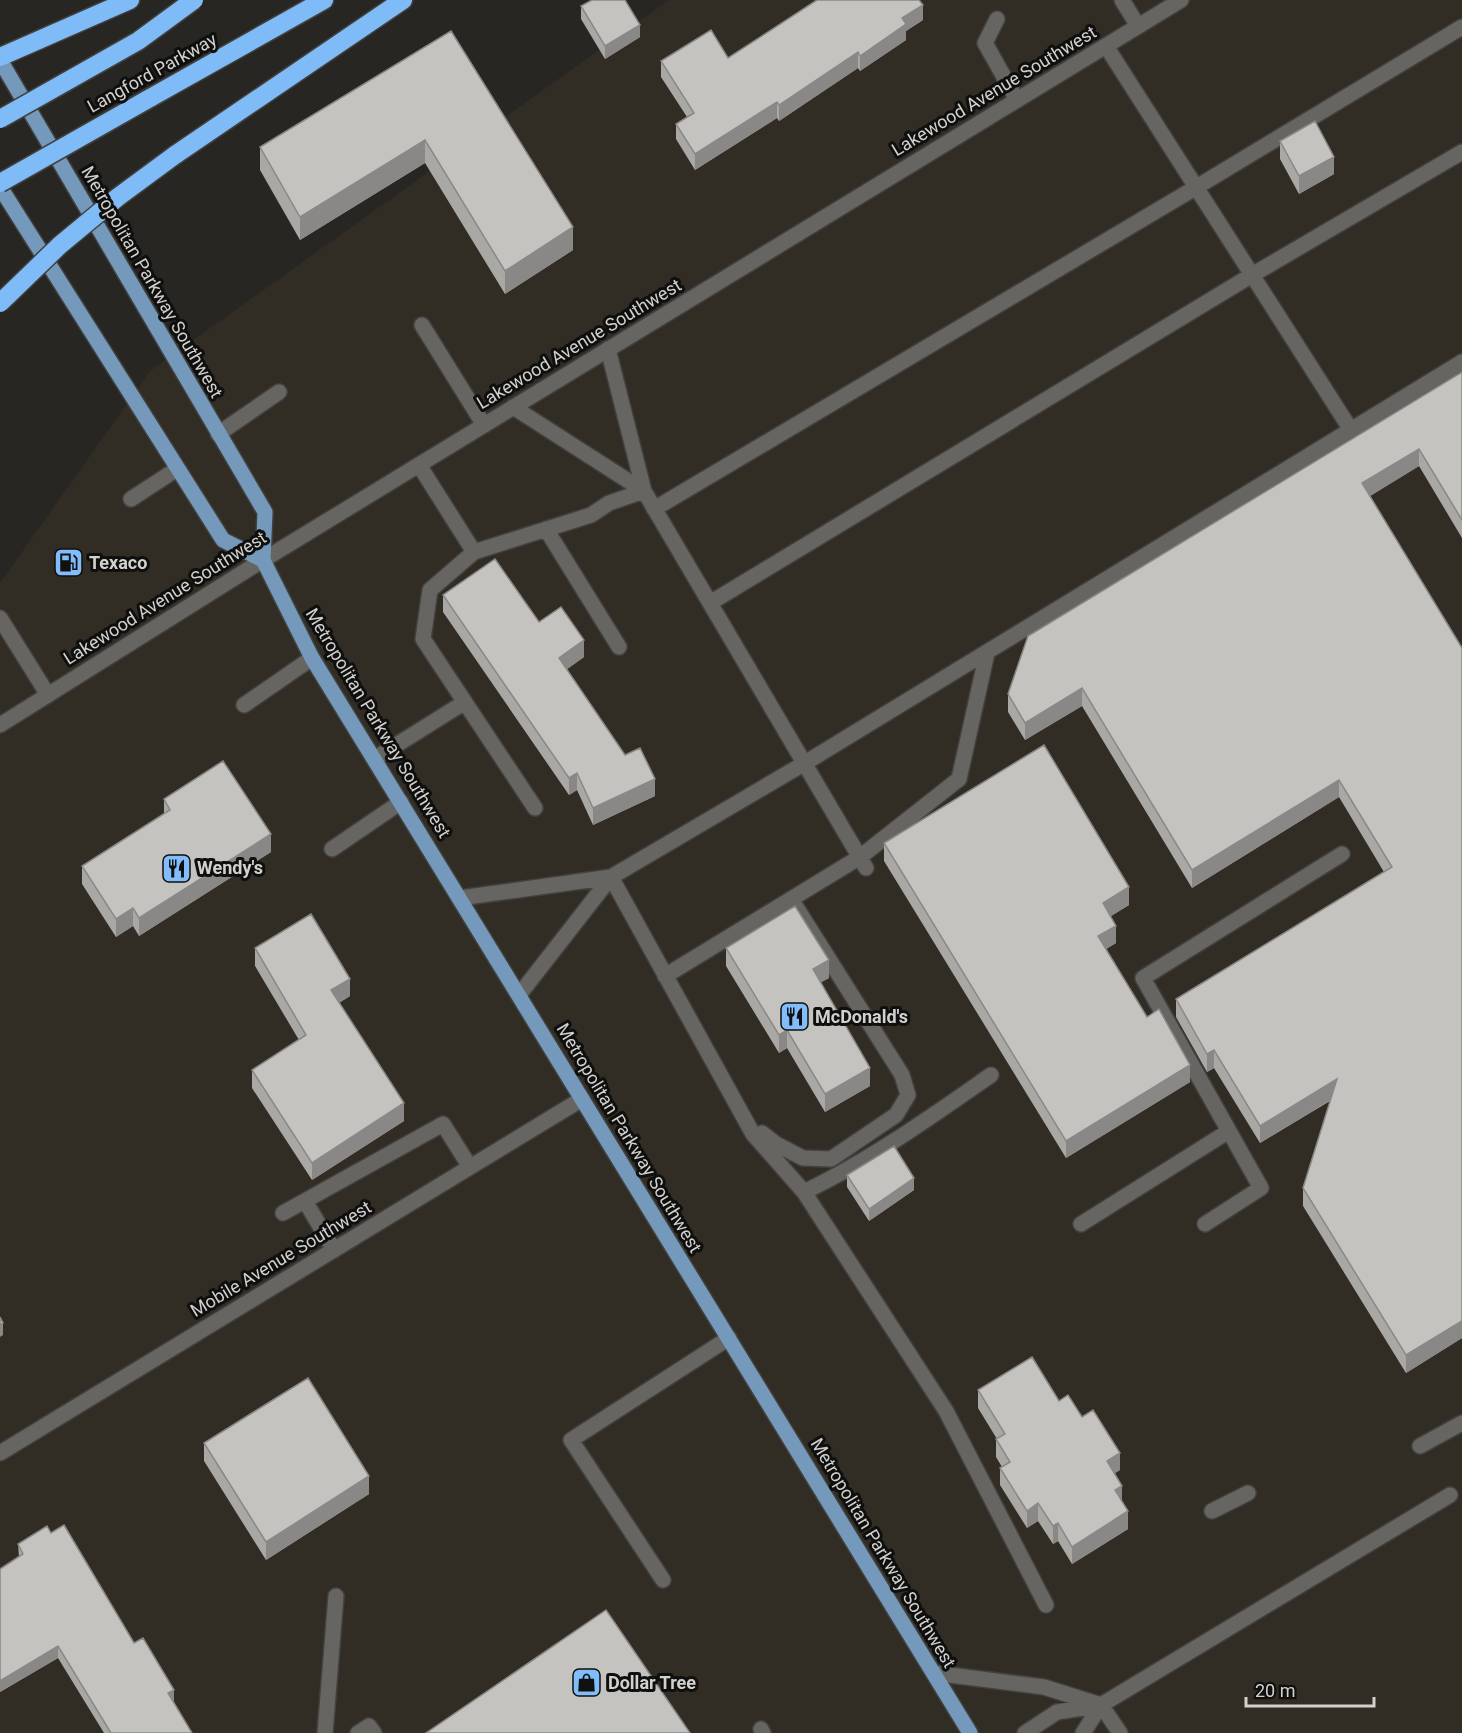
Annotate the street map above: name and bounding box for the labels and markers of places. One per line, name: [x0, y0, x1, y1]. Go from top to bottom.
fuel station icon: Texaco: [52, 547, 84, 579]
place label: Texaco: [89, 552, 147, 573]
restaurant icon: Wendy's: [160, 852, 192, 884]
place label: Wendy's: [197, 857, 263, 878]
restaurant icon: McDonald's: [778, 1001, 810, 1033]
place label: McDonald's: [815, 1006, 908, 1027]
shop icon: Dollar Tree: [571, 1667, 603, 1699]
place label: Dollar Tree: [608, 1672, 696, 1693]

